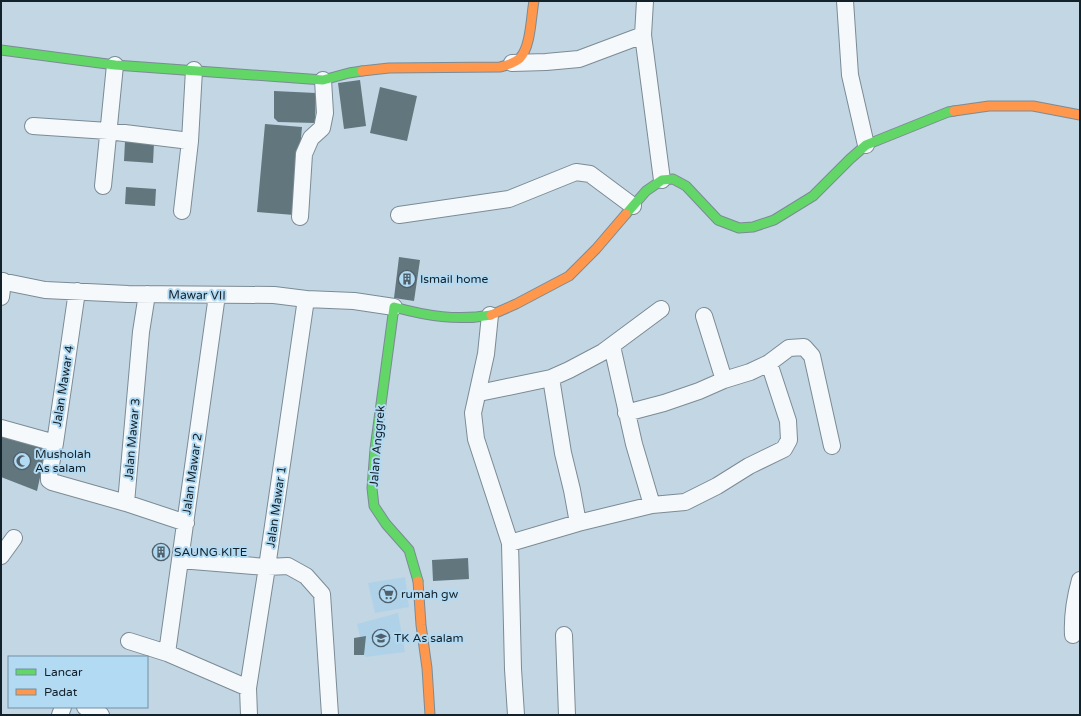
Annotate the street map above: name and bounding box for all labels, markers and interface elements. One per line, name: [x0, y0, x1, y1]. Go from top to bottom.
building icon: Ismail home: [397, 269, 417, 289]
place label: Ismail home: [420, 272, 489, 286]
street label: Mawar VII: [168, 288, 226, 302]
street label: Jalan Mawar 4: [50, 344, 76, 428]
street label: Jalan Mawar 3: [121, 397, 143, 481]
street label: Jalan Anggrek: [366, 404, 388, 487]
street label: Jalan Mawar 2: [179, 432, 205, 516]
place label: Musholah As salam: [35, 447, 91, 475]
mosque icon: Musholah As salam: [12, 451, 32, 471]
street label: Jalan Mawar 1: [263, 465, 289, 549]
building icon: SAUNG KITE: [151, 542, 171, 562]
place label: SAUNG KITE: [174, 545, 248, 559]
supermarket icon: rumah gw: [378, 584, 398, 604]
place label: rumah gw: [401, 587, 459, 601]
school or university icon: TK As salam: [371, 628, 391, 648]
place label: TK As salam: [394, 631, 464, 645]
legend: [8, 656, 148, 708]
text: Lancar: [44, 665, 83, 679]
text: Padat: [44, 685, 78, 699]

